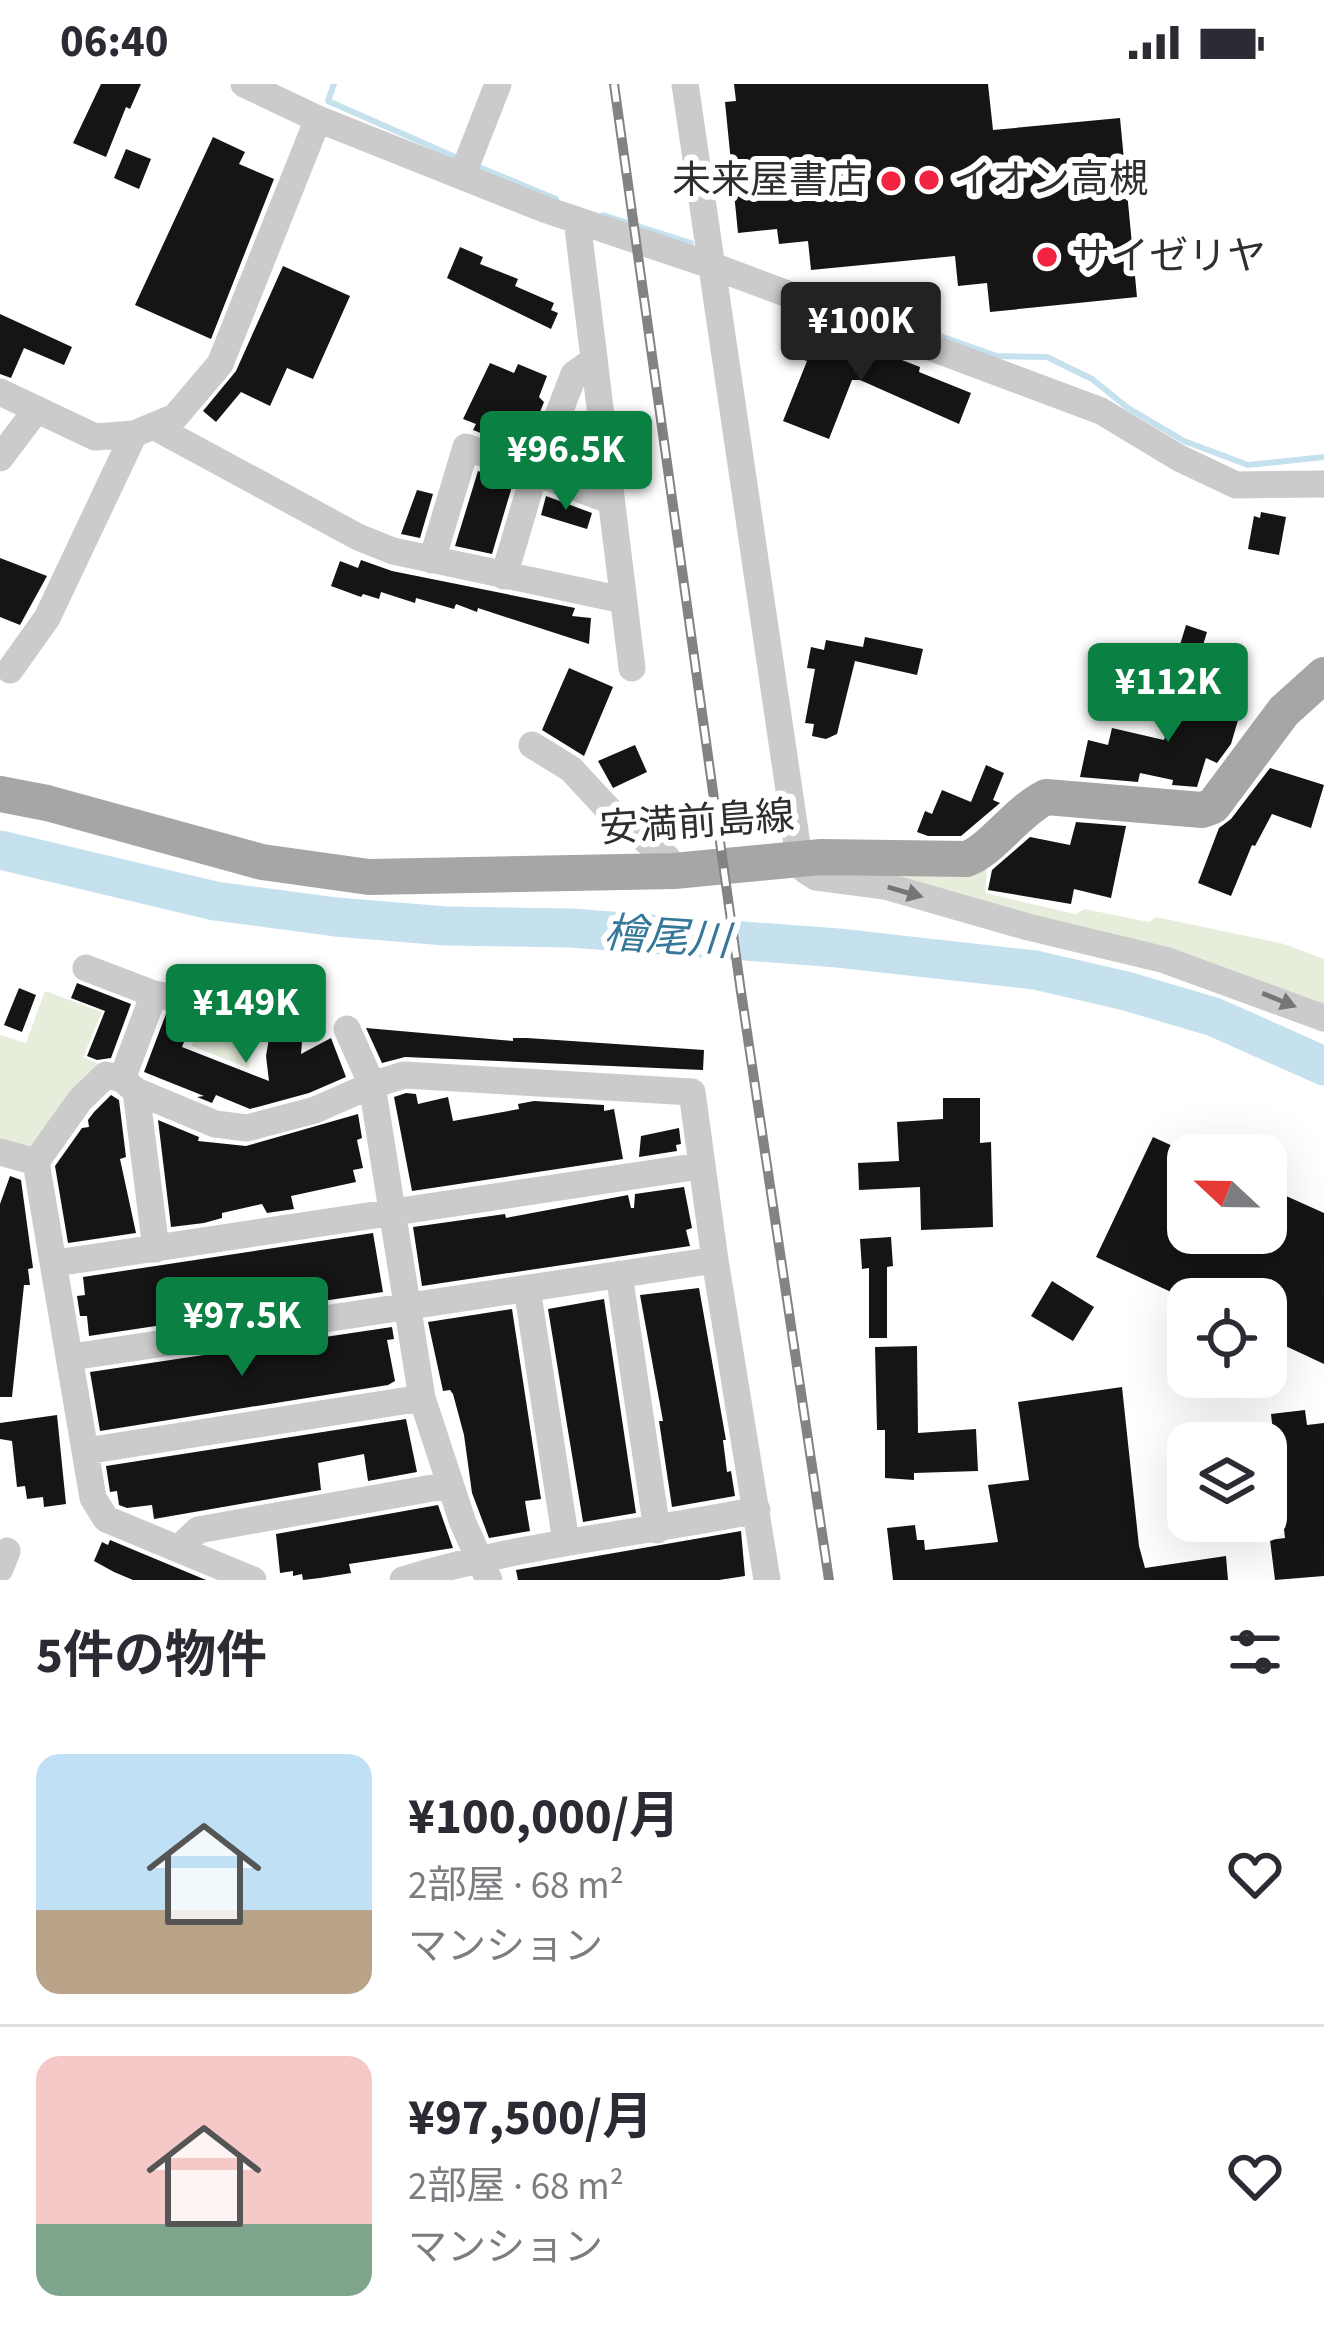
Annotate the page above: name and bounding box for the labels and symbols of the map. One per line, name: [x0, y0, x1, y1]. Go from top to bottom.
place label: イオン高槻: [953, 152, 1148, 208]
place label: 未来屋書店: [672, 153, 867, 209]
marker: イオン高槻: [916, 167, 942, 193]
marker: 未来屋書店: [878, 168, 904, 194]
place label: サイゼリヤ: [1071, 229, 1266, 285]
marker: サイゼリヤ: [1034, 244, 1060, 270]
pin: ¥100K: [777, 282, 945, 384]
pin: ¥96.5K: [468, 411, 664, 513]
pin: ¥112K: [1084, 643, 1252, 745]
street label: 安満前島線: [598, 788, 796, 858]
one-way arrow: [887, 883, 924, 902]
water label: 檜尾川: [602, 904, 736, 973]
pin: ¥149K: [162, 964, 330, 1066]
one-way arrow: [1262, 991, 1298, 1010]
north arrow: [1167, 1134, 1287, 1254]
pin: ¥97.5K: [144, 1277, 340, 1379]

